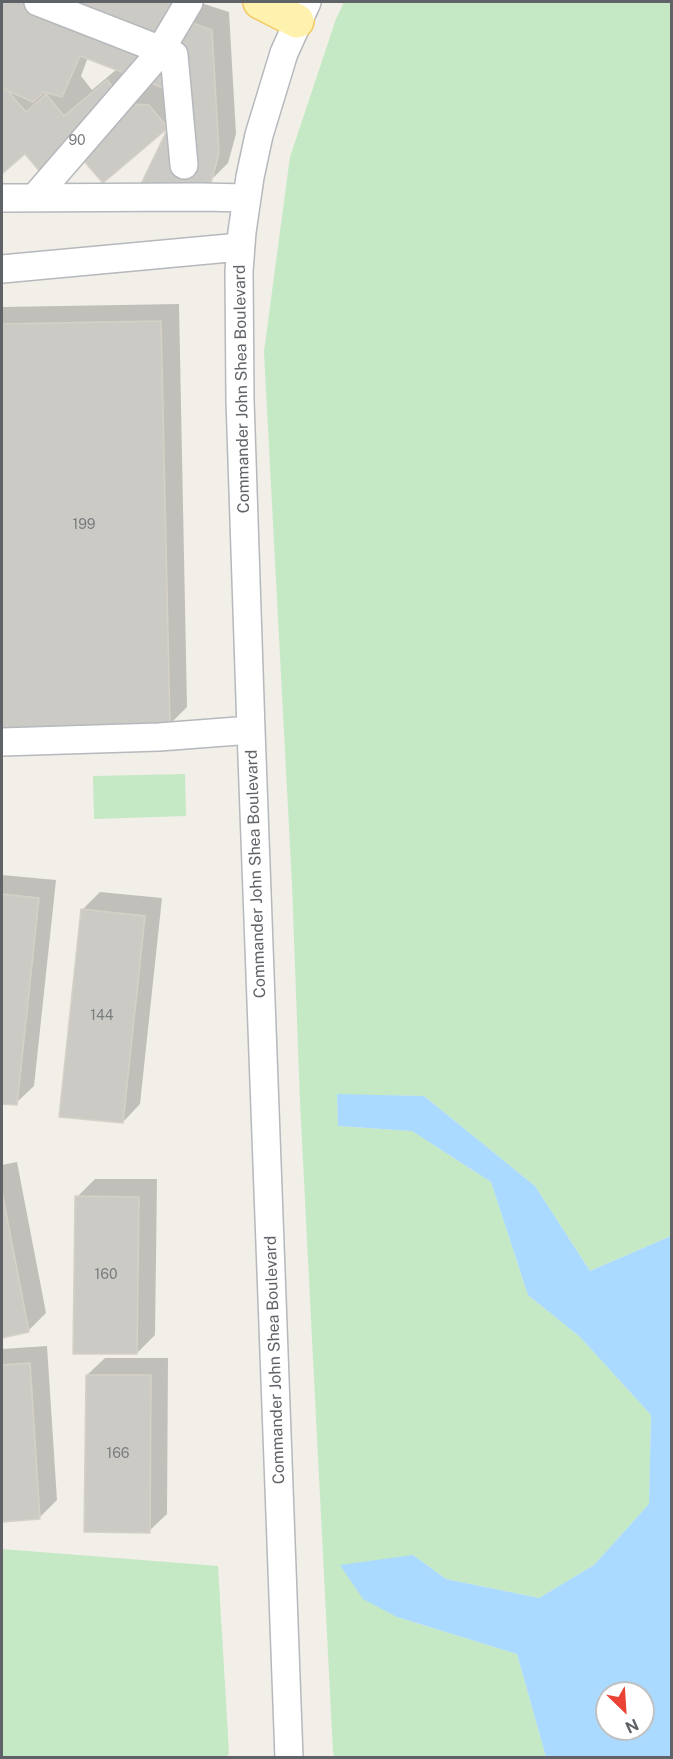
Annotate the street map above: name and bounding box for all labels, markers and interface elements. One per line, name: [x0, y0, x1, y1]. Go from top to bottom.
house number: 90: [68, 133, 86, 149]
street label: Commander John Shea Boulevard: [230, 264, 254, 514]
house number: 199: [72, 517, 96, 533]
street label: Commander John Shea Boulevard: [242, 749, 270, 999]
house number: 144: [90, 1008, 114, 1024]
street label: Commander John Shea Boulevard: [261, 1235, 289, 1485]
house number: 160: [95, 1267, 117, 1283]
house number: 166: [106, 1446, 130, 1462]
north arrow: [595, 1681, 655, 1741]
text: N: [622, 1715, 642, 1737]

